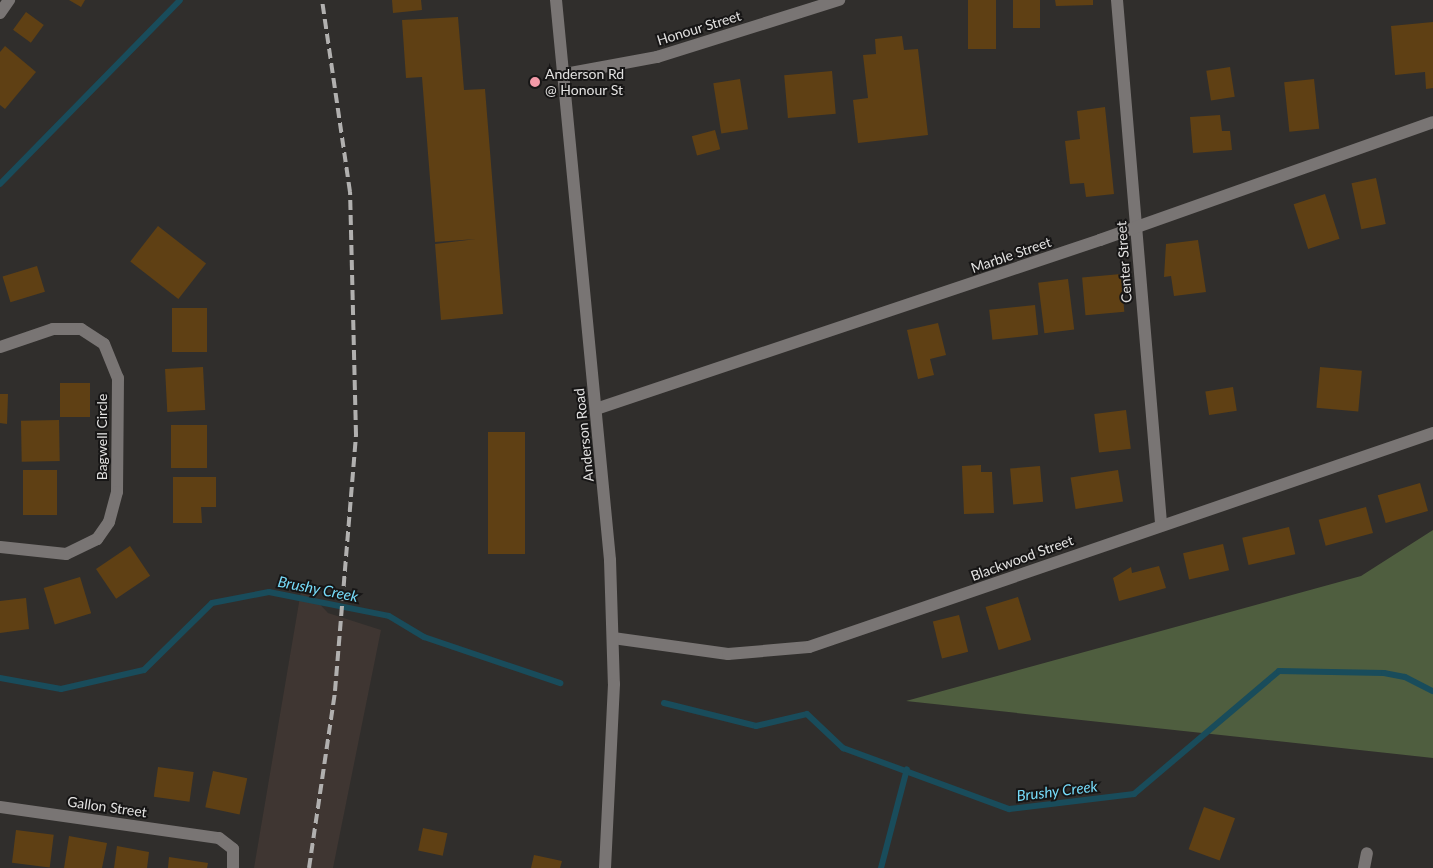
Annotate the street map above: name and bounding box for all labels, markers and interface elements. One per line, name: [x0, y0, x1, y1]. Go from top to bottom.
street label: Honour Street: [655, 7, 743, 49]
place label: Anderson Rd @ Honour St: [545, 66, 624, 98]
marker: Anderson Rd @ Honour St: [529, 76, 541, 88]
street label: Center Street: [1113, 220, 1135, 304]
street label: Marble Street: [969, 233, 1053, 277]
street label: Anderson Road: [571, 387, 597, 483]
street label: Bagwell Circle: [94, 394, 110, 480]
street label: Blackwood Street: [968, 532, 1076, 584]
water label: Brushy Creek: [276, 572, 360, 606]
water label: Brushy Creek: [1015, 777, 1099, 805]
street label: Gallon Street: [66, 793, 148, 821]

